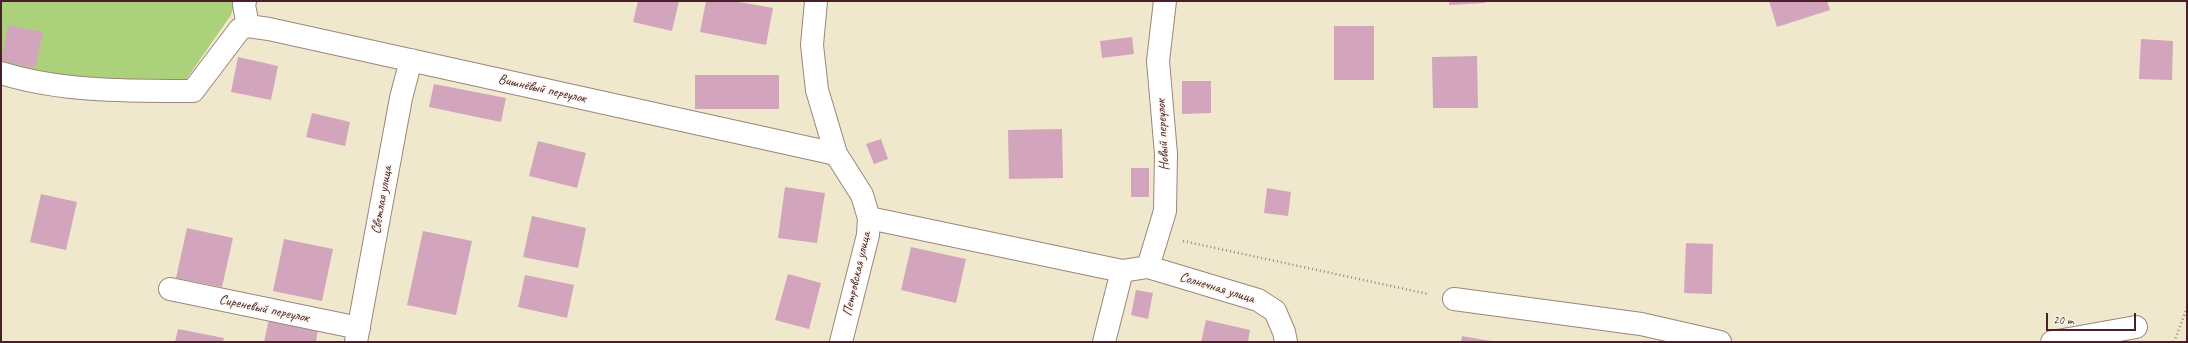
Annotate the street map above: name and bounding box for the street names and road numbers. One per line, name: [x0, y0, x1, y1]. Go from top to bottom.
street label: Вишнёвый переулок: [496, 71, 588, 107]
street label: Новый переулок: [1153, 99, 1173, 171]
street label: Светлая улица: [368, 165, 396, 235]
street label: Петровская улица: [839, 230, 875, 318]
street label: Солнечная улица: [1177, 269, 1257, 307]
street label: Сиреневый переулок: [218, 291, 310, 327]

